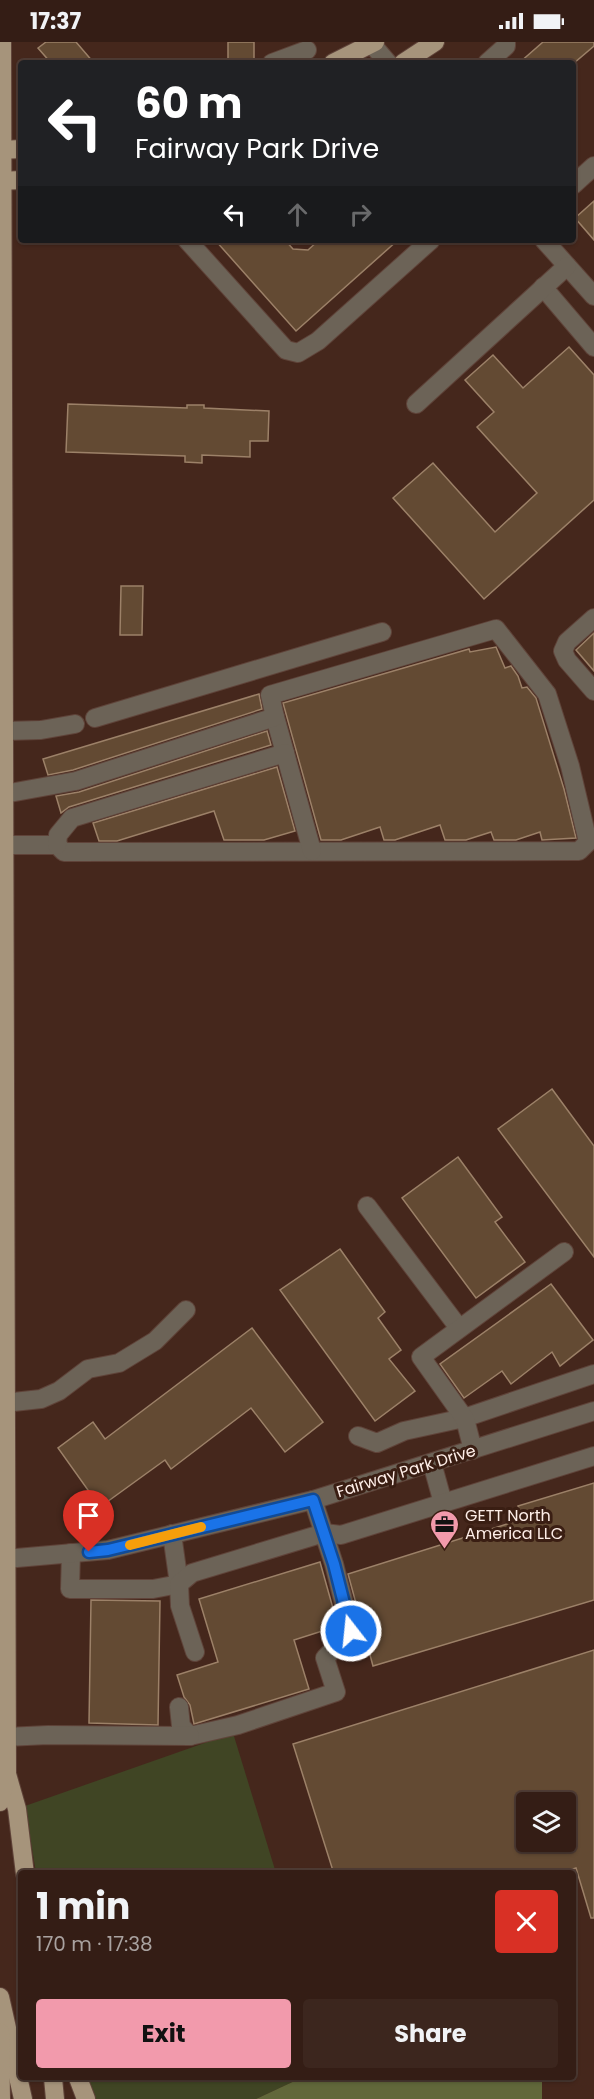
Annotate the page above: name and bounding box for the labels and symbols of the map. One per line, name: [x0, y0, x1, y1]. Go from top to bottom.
street label: Fairway Park Drive: [333, 1439, 479, 1503]
pin: [63, 1490, 114, 1552]
place label: GETT North America LLC: [465, 1504, 563, 1545]
office icon: GETT North America LLC: [428, 1508, 460, 1550]
position arrow: [319, 1599, 383, 1663]

